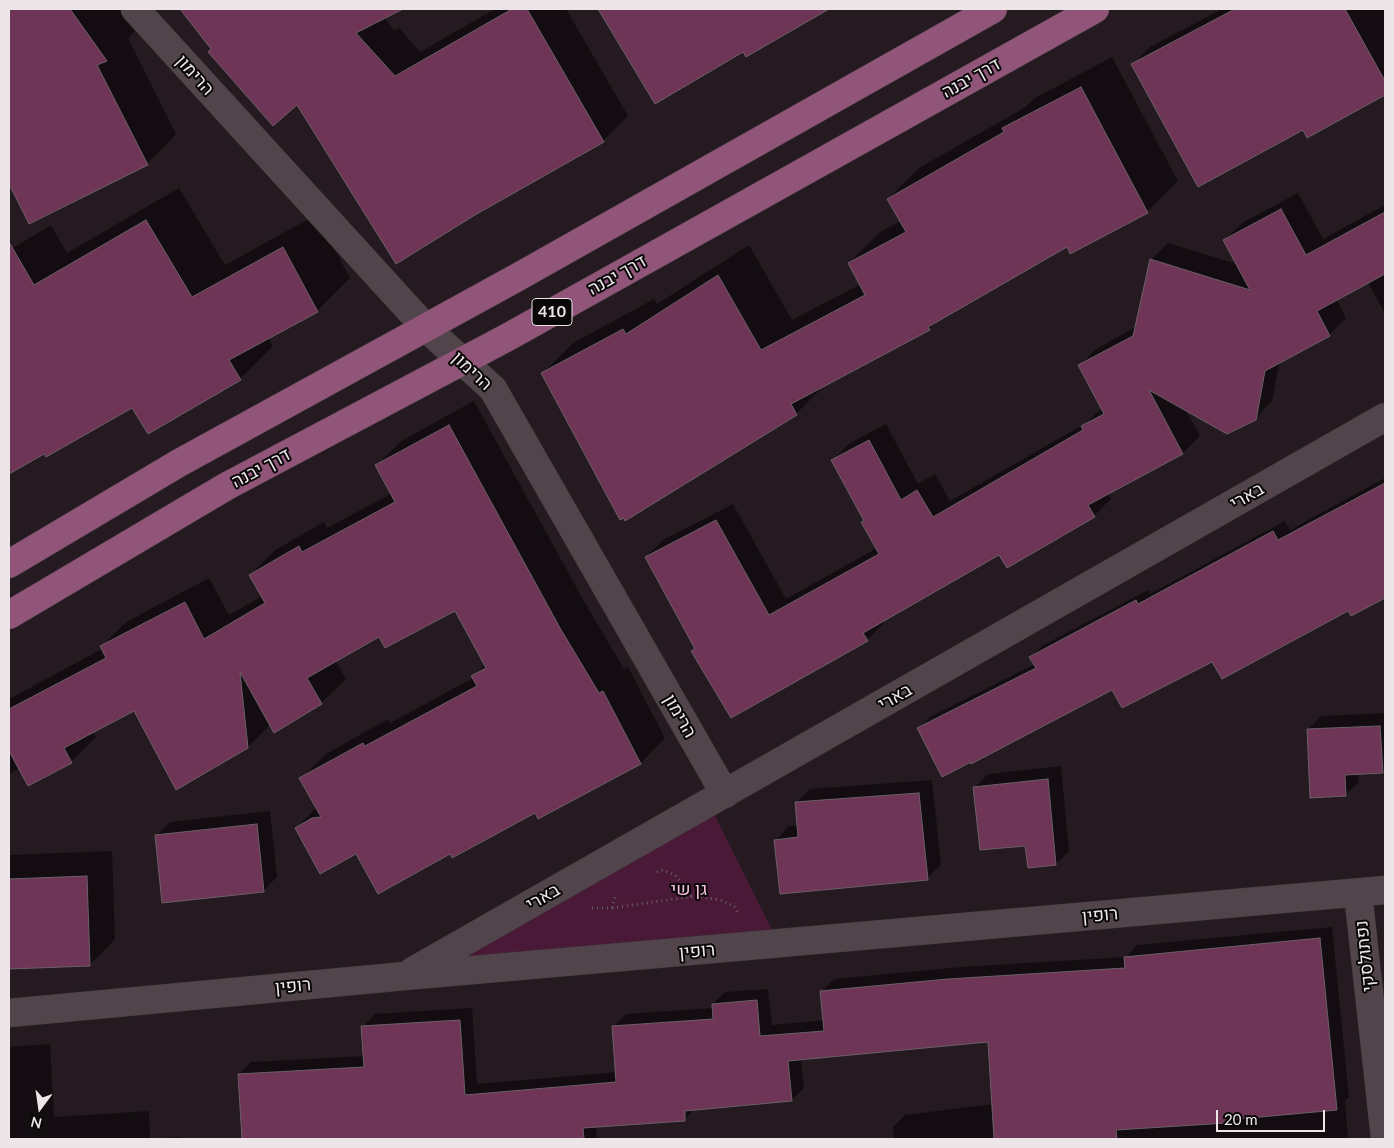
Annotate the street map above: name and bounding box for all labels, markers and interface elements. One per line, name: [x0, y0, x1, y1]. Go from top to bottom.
street label: הרימון: [171, 50, 219, 100]
street label: דרך יבנה: [938, 53, 1004, 103]
street label: דרך יבנה: [584, 250, 650, 300]
road number: 410: [532, 298, 572, 326]
street label: הרימון: [448, 347, 496, 395]
street label: דרך יבנה: [228, 443, 294, 493]
street label: בארי: [1226, 478, 1268, 514]
street label: בארי: [874, 679, 916, 715]
street label: הרימון: [659, 690, 701, 742]
park label: גן שי: [671, 878, 707, 900]
street label: בארי: [522, 879, 564, 915]
street label: רופין: [1081, 903, 1119, 927]
street label: נפתולסקי: [1351, 919, 1379, 993]
street label: רופין: [678, 939, 716, 963]
street label: רופין: [274, 974, 312, 998]
north arrow: [15, 1083, 65, 1133]
scale bar: [1219, 1100, 1328, 1132]
text: 20 m: [1224, 1110, 1258, 1128]
text: N: [29, 1113, 44, 1133]

